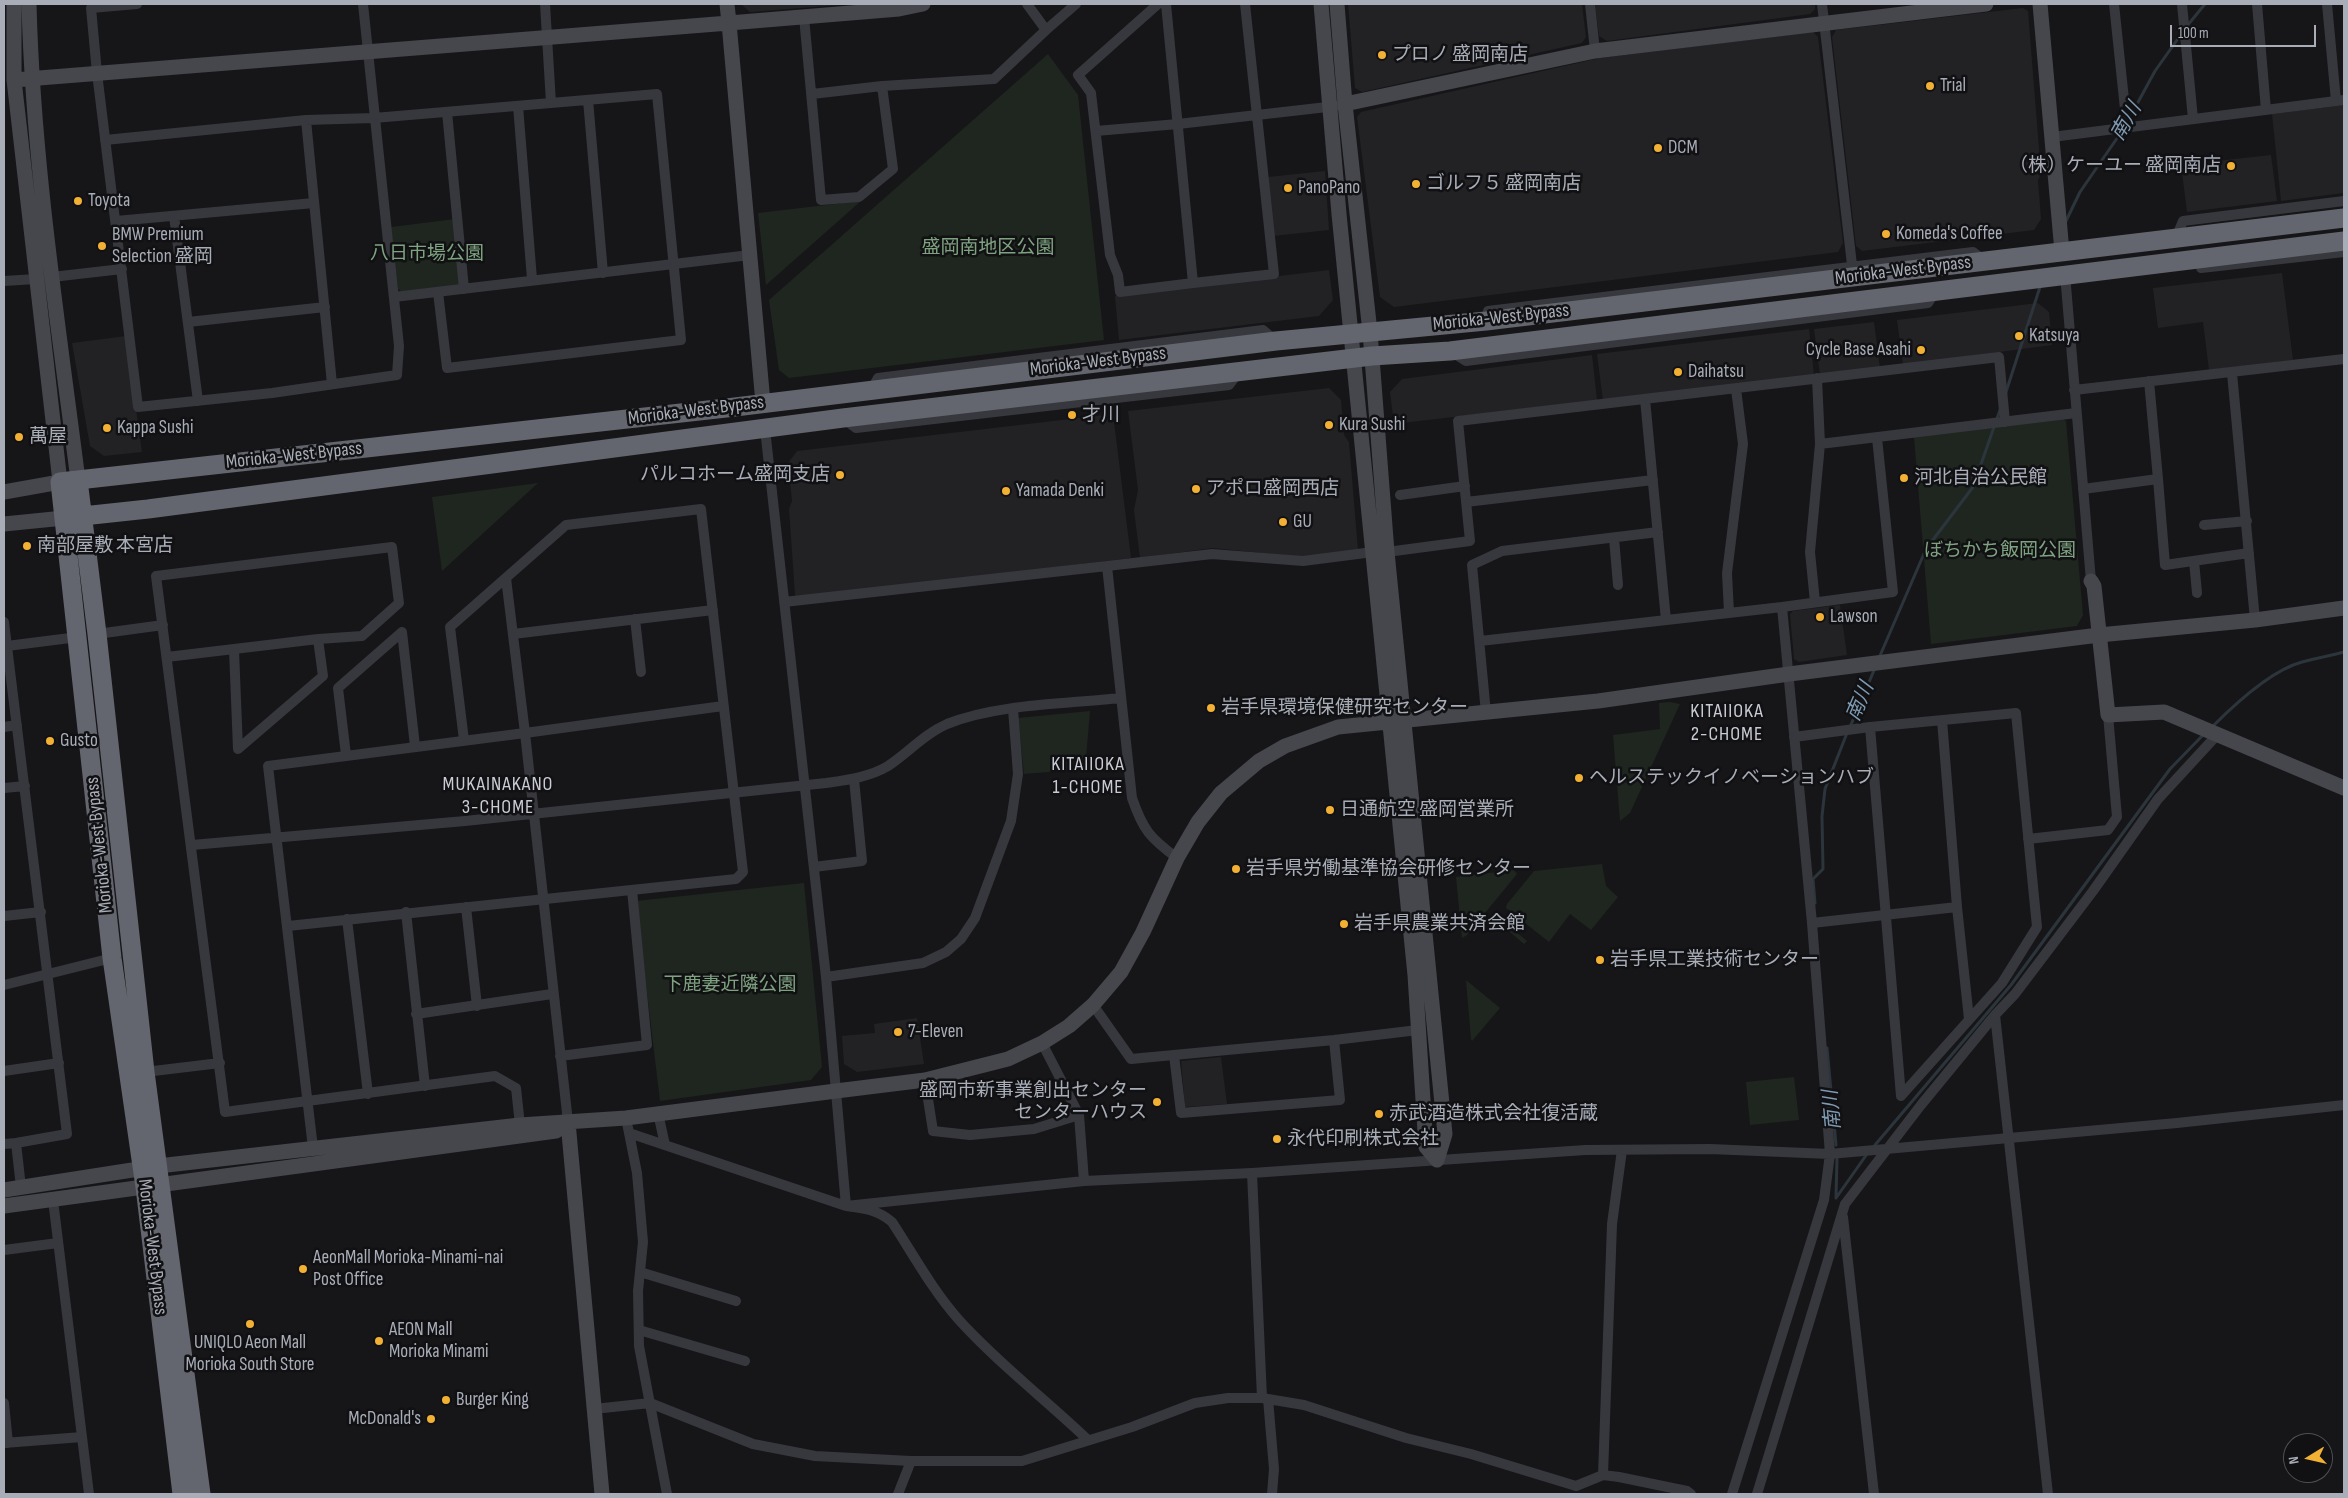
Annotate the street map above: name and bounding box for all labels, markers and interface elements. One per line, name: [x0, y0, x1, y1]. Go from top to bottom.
scale bar: [2173, 15, 2319, 47]
text: 100 m: [2178, 24, 2209, 43]
place label: プロノ 盛岡南店: [1392, 44, 1528, 66]
marker: プロノ 盛岡南店: [1376, 49, 1388, 61]
place label: Trial: [1940, 75, 1966, 97]
marker: Trial: [1924, 80, 1936, 92]
water label: 南川: [2107, 99, 2147, 145]
place label: DCM: [1668, 137, 1698, 159]
marker: DCM: [1652, 142, 1664, 154]
place label: （株）ケーユー 盛岡南店: [2009, 155, 2221, 177]
marker: （株）ケーユー 盛岡南店: [2225, 160, 2237, 172]
place label: ゴルフ５ 盛岡南店: [1426, 173, 1581, 195]
place label: PanoPano: [1298, 177, 1360, 199]
marker: ゴルフ５ 盛岡南店: [1410, 178, 1422, 190]
marker: PanoPano: [1282, 182, 1294, 194]
place label: Toyota: [88, 190, 130, 212]
marker: Toyota: [72, 195, 84, 207]
place label: Komeda's Coffee: [1896, 223, 2003, 245]
place label: BMW Premium Selection 盛岡: [112, 224, 213, 268]
marker: Komeda's Coffee: [1880, 228, 1892, 240]
park label: 盛岡南地区公園: [922, 237, 1054, 259]
marker: BMW Premium Selection 盛岡: [96, 240, 108, 252]
park label: 八日市場公園: [370, 243, 484, 265]
street label: Morioka-West Bypass: [1834, 251, 1972, 291]
street label: Morioka-West Bypass: [1432, 300, 1570, 336]
place label: Katsuya: [2029, 325, 2080, 347]
marker: Katsuya: [2013, 330, 2025, 342]
place label: Cycle Base Asahi: [1806, 339, 1911, 361]
street label: Morioka-West Bypass: [1029, 342, 1167, 382]
marker: Cycle Base Asahi: [1915, 344, 1927, 356]
place label: Daihatsu: [1688, 361, 1744, 383]
marker: Daihatsu: [1672, 366, 1684, 378]
street label: Morioka-West Bypass: [627, 391, 765, 431]
place label: 才川: [1082, 404, 1120, 426]
marker: 才川: [1066, 409, 1078, 421]
place label: Kura Sushi: [1339, 414, 1405, 436]
place label: Kappa Sushi: [117, 417, 193, 439]
marker: Kura Sushi: [1323, 419, 1335, 431]
marker: Kappa Sushi: [101, 422, 113, 434]
place label: 萬屋: [29, 426, 67, 448]
marker: 萬屋: [13, 431, 25, 443]
street label: Morioka-West Bypass: [225, 438, 363, 474]
place label: パルコホーム盛岡支店: [640, 464, 830, 486]
place label: 河北自治公民館: [1914, 467, 2047, 489]
marker: パルコホーム盛岡支店: [834, 469, 846, 481]
marker: 河北自治公民館: [1898, 472, 1910, 484]
place label: アポロ盛岡西店: [1206, 478, 1339, 500]
place label: Yamada Denki: [1016, 480, 1104, 502]
marker: アポロ盛岡西店: [1190, 483, 1202, 495]
marker: Yamada Denki: [1000, 485, 1012, 497]
place label: GU: [1293, 511, 1312, 533]
marker: GU: [1277, 516, 1289, 528]
place label: 南部屋敷 本宮店: [37, 535, 173, 557]
marker: 南部屋敷 本宮店: [21, 540, 33, 552]
park label: ぼちかち飯岡公園: [1924, 540, 2076, 562]
place label: Lawson: [1830, 606, 1878, 628]
marker: Lawson: [1814, 611, 1826, 623]
water label: 南川: [1842, 679, 1880, 725]
place label: 岩手県環境保健研究センター: [1221, 697, 1468, 719]
district label: KITAIIOKA 2-CHOME: [1689, 700, 1765, 747]
marker: 岩手県環境保健研究センター: [1205, 702, 1217, 714]
place label: Gusto: [60, 730, 98, 752]
marker: Gusto: [44, 735, 56, 747]
district label: KITAIIOKA 1-CHOME: [1050, 753, 1126, 800]
place label: ヘルステックイノベーションハブ: [1589, 767, 1874, 789]
marker: ヘルステックイノベーションハブ: [1573, 772, 1585, 784]
district label: MUKAINAKANO 3-CHOME: [441, 773, 555, 820]
street label: Morioka-West Bypass: [82, 776, 118, 914]
place label: 日通航空 盛岡営業所: [1340, 799, 1514, 821]
marker: 日通航空 盛岡営業所: [1324, 804, 1336, 816]
place label: 岩手県労働基準協会研修センター: [1246, 858, 1531, 880]
marker: 岩手県労働基準協会研修センター: [1230, 863, 1242, 875]
place label: 岩手県農業共済会館: [1354, 913, 1525, 935]
marker: 岩手県農業共済会館: [1338, 918, 1350, 930]
place label: 岩手県工業技術センター: [1610, 949, 1819, 971]
marker: 岩手県工業技術センター: [1594, 954, 1606, 966]
park label: 下鹿妻近隣公園: [664, 974, 796, 996]
place label: 7-Eleven: [908, 1021, 963, 1043]
marker: 7-Eleven: [892, 1026, 904, 1038]
place label: 盛岡市新事業創出センター センターハウス: [919, 1080, 1147, 1124]
water label: 南川: [1819, 1089, 1847, 1131]
marker: 盛岡市新事業創出センター センターハウス: [1151, 1096, 1163, 1108]
place label: 赤武酒造株式会社復活蔵: [1389, 1103, 1598, 1125]
marker: 赤武酒造株式会社復活蔵: [1373, 1108, 1385, 1120]
place label: 永代印刷株式会社: [1287, 1128, 1439, 1150]
marker: 永代印刷株式会社: [1271, 1133, 1283, 1145]
street label: Morioka-West Bypass: [132, 1178, 172, 1316]
place label: AeonMall Morioka-Minami-nai Post Office: [313, 1247, 503, 1291]
marker: AeonMall Morioka-Minami-nai Post Office: [297, 1263, 309, 1275]
marker: UNIQLO Aeon Mall Morioka South Store: [244, 1318, 256, 1330]
place label: AEON Mall Morioka Minami: [389, 1319, 489, 1363]
place label: UNIQLO Aeon Mall Morioka South Store: [186, 1332, 314, 1376]
marker: AEON Mall Morioka Minami: [373, 1335, 385, 1347]
place label: Burger King: [456, 1389, 529, 1411]
marker: Burger King: [440, 1394, 452, 1406]
place label: McDonald's: [348, 1408, 421, 1430]
marker: McDonald's: [425, 1413, 437, 1425]
north arrow: [2283, 1433, 2333, 1483]
text: N: [2285, 1455, 2303, 1465]

